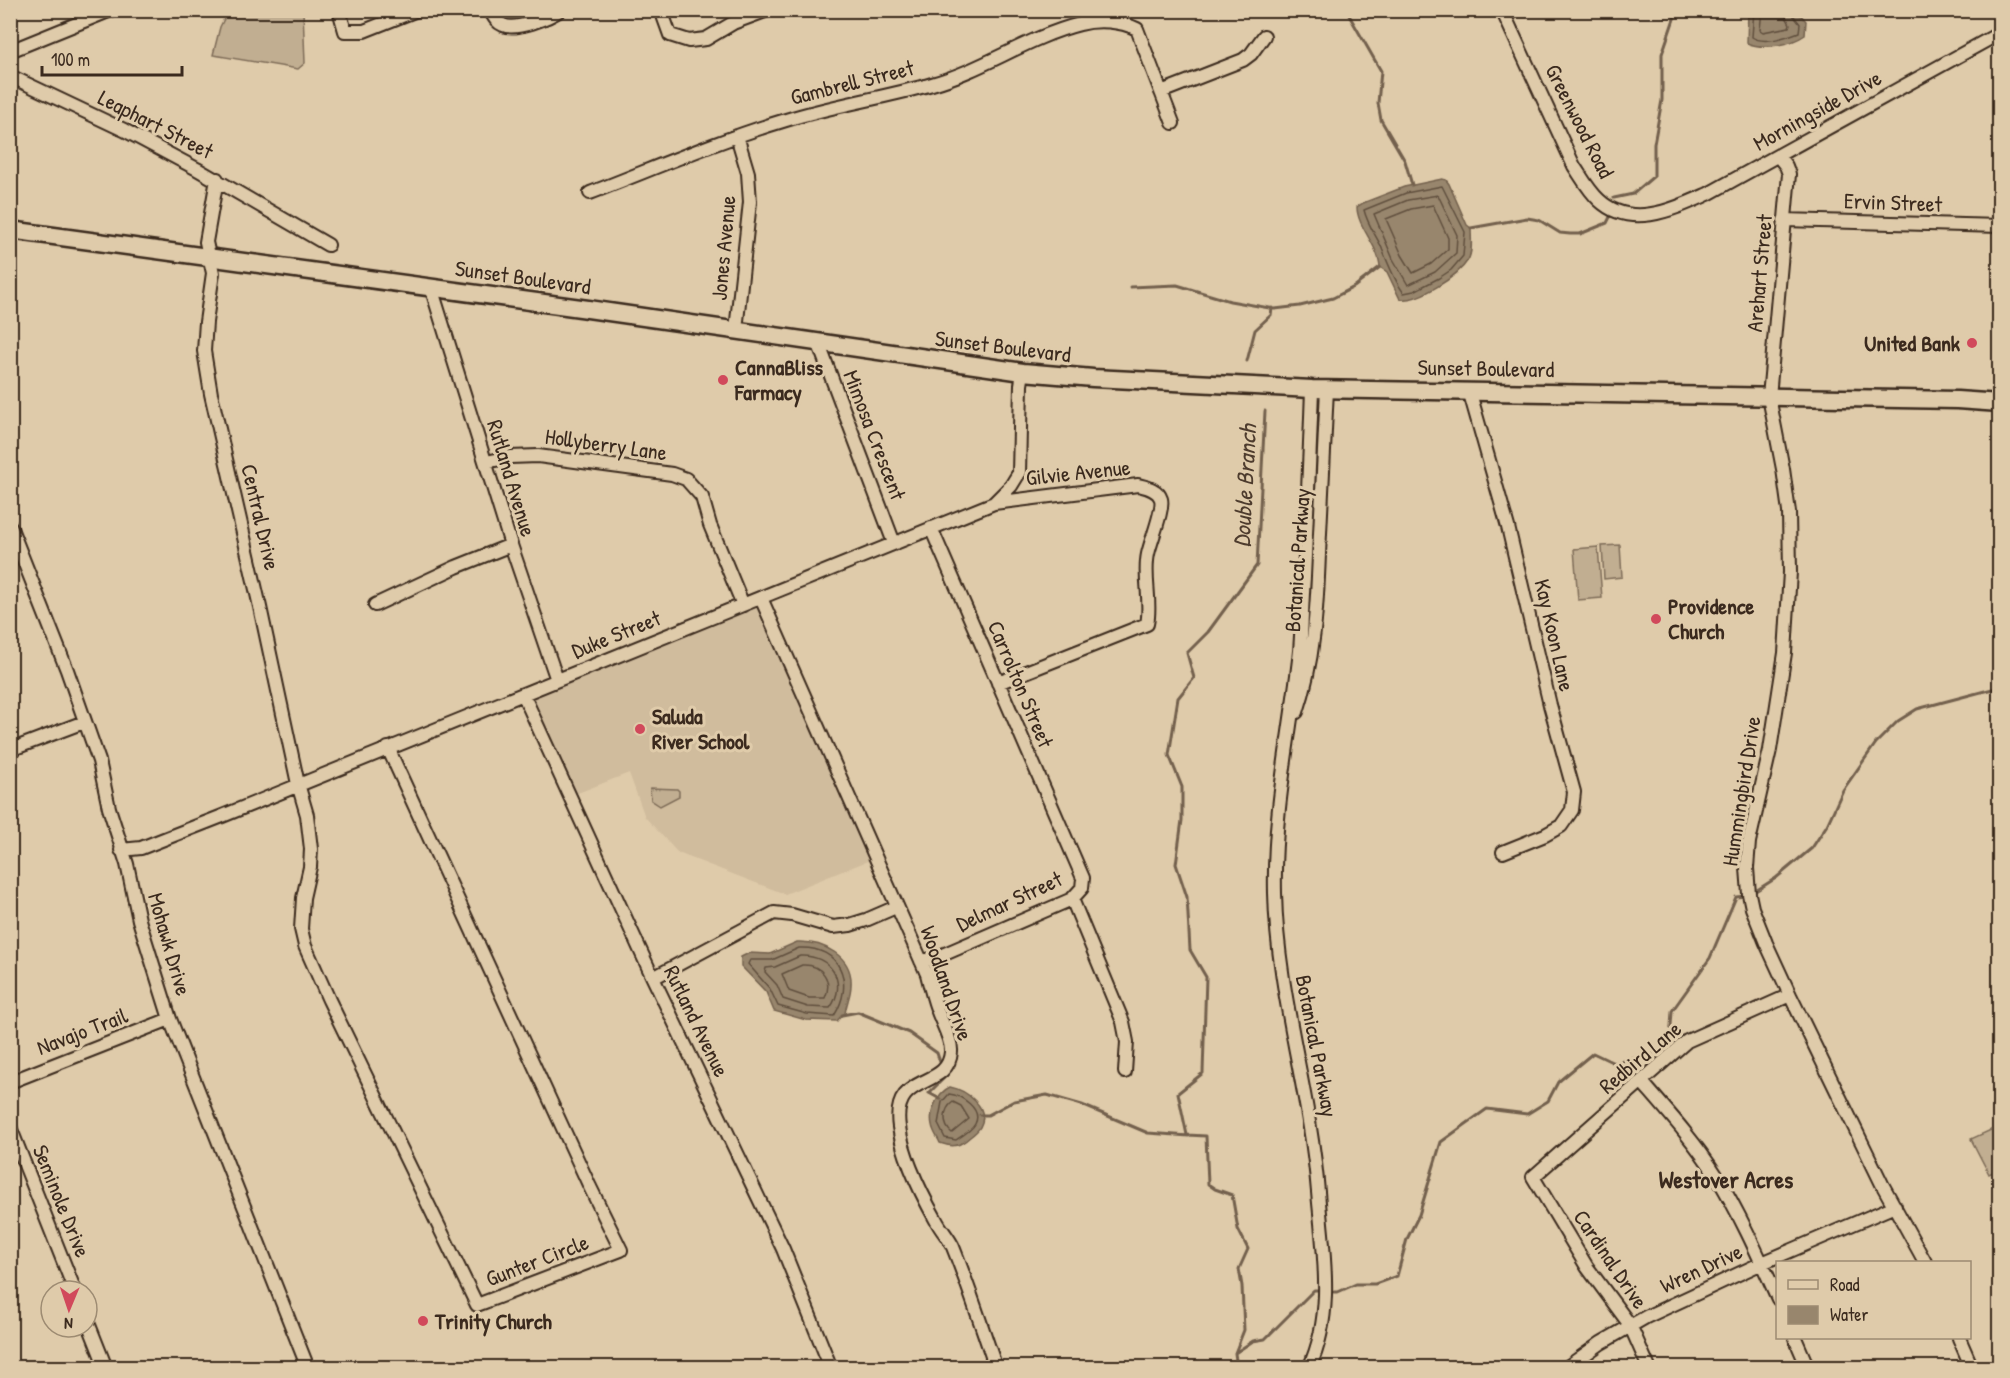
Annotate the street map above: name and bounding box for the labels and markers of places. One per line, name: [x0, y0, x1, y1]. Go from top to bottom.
place label: United Bank: [1864, 328, 1961, 358]
marker: United Bank: [1965, 336, 1979, 350]
place label: CannaBliss Farmacy: [734, 352, 824, 408]
marker: CannaBliss Farmacy: [716, 373, 730, 387]
place label: Providence Church: [1668, 591, 1754, 646]
marker: Providence Church: [1649, 612, 1663, 626]
place label: Saluda River School: [652, 701, 751, 756]
marker: Saluda River School: [633, 722, 647, 736]
place label: Trinity Church: [434, 1306, 553, 1337]
marker: Trinity Church: [416, 1314, 430, 1328]

